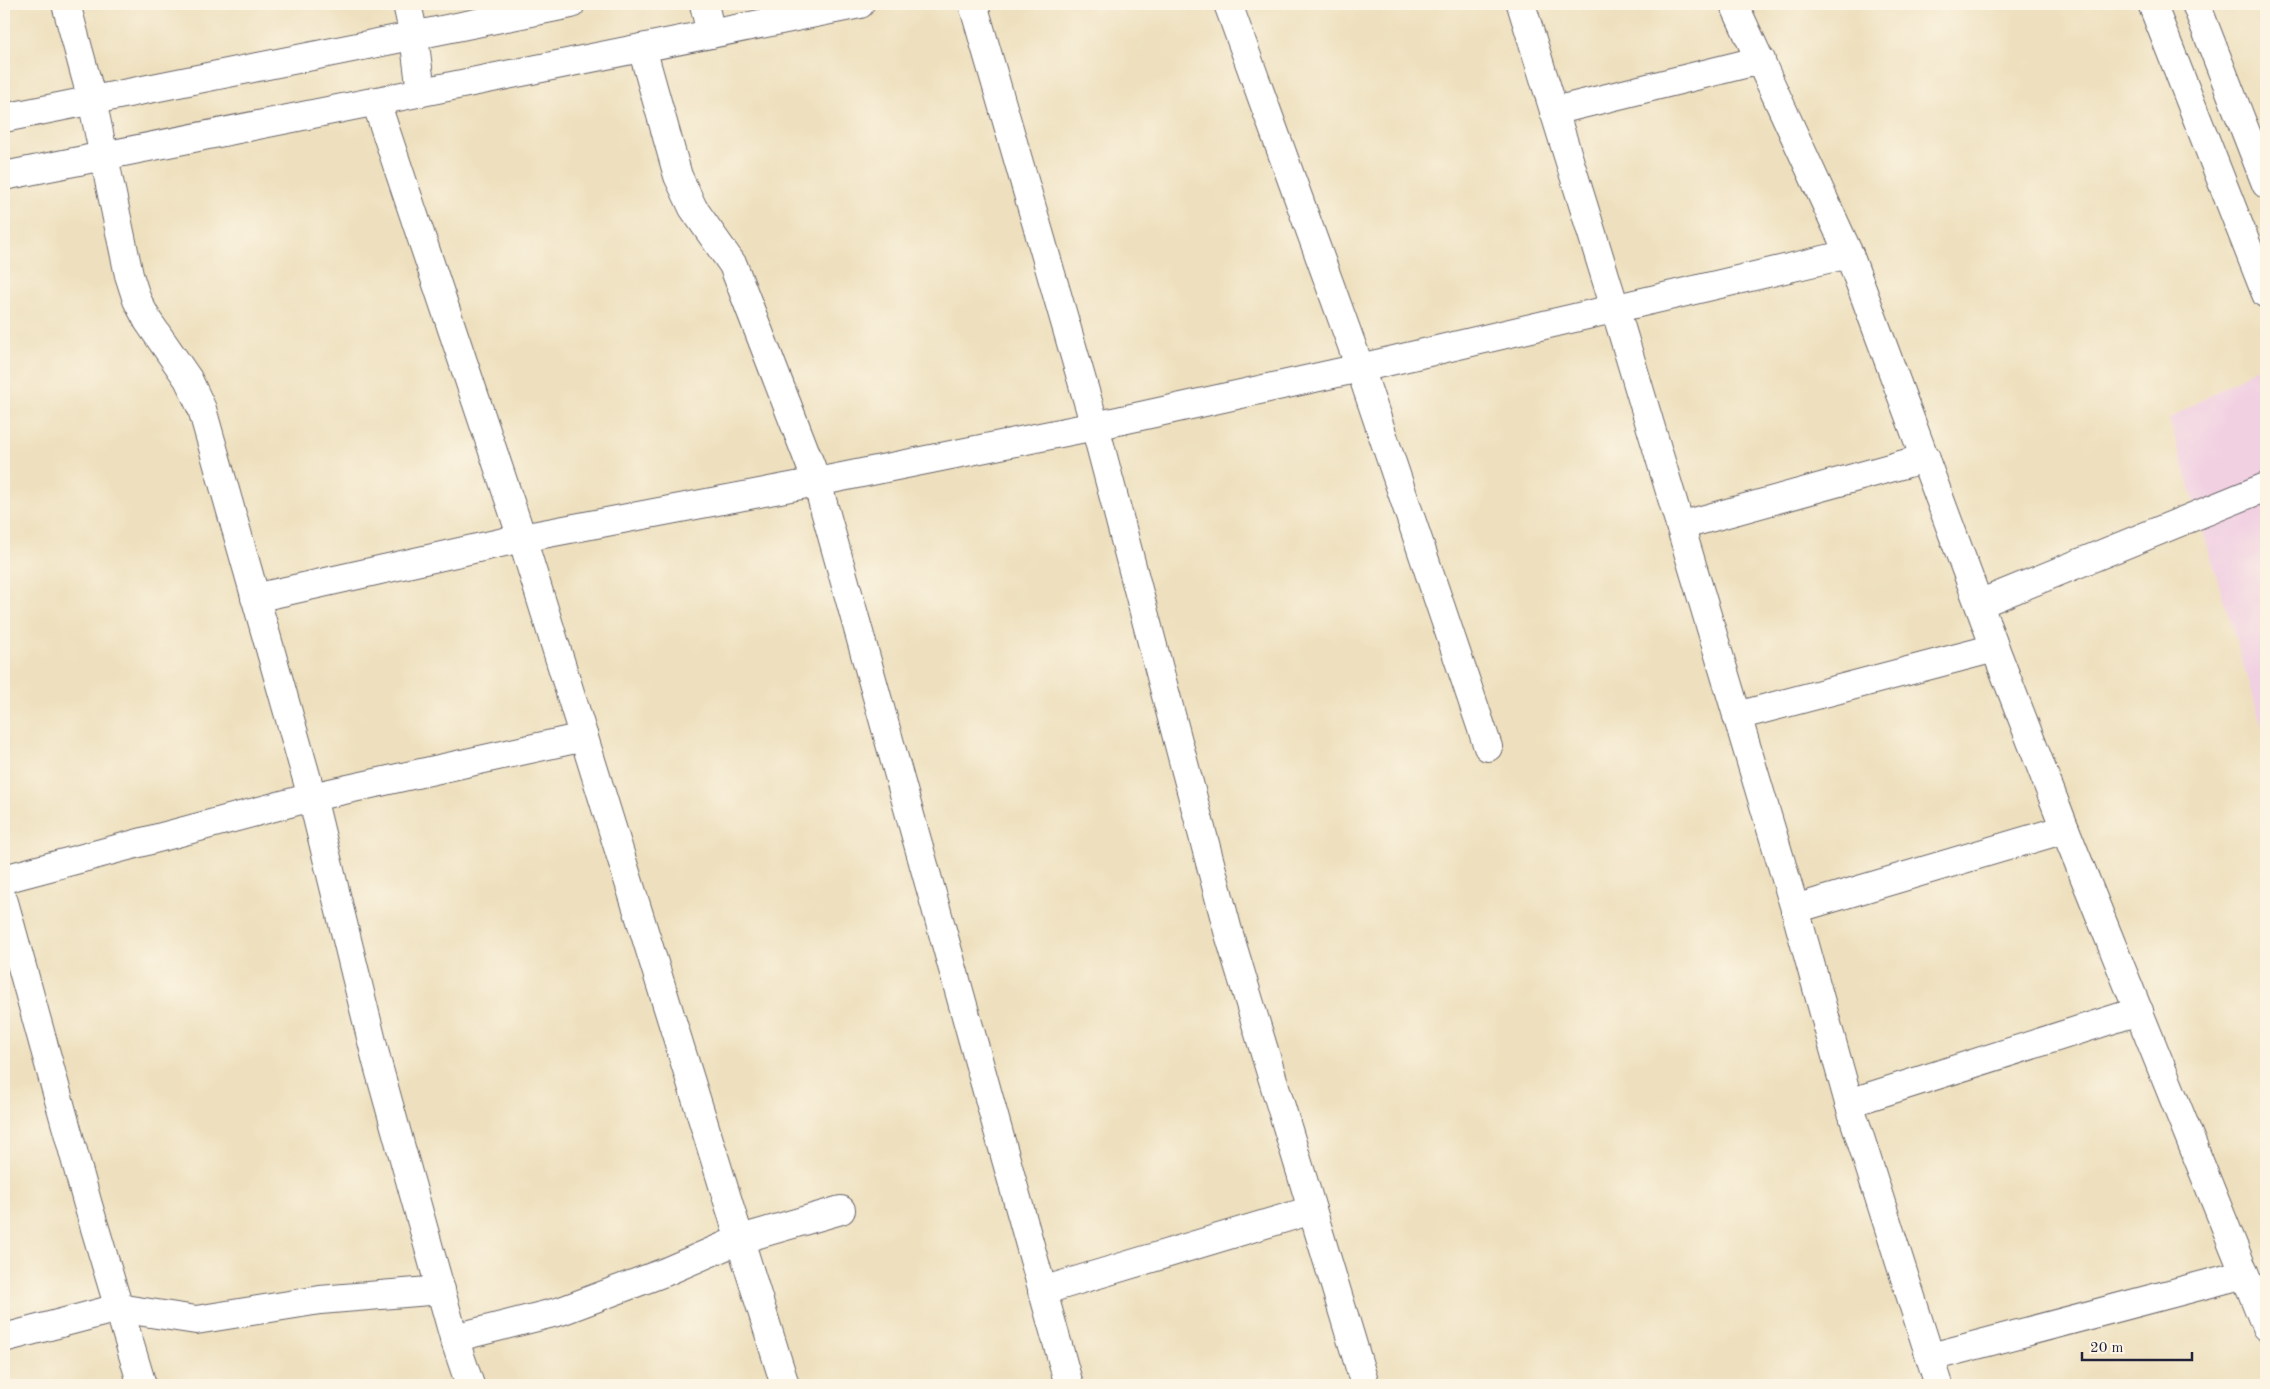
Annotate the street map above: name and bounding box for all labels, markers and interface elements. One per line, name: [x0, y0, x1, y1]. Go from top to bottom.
scale bar: [2082, 1329, 2192, 1361]
text: 20 m: [2090, 1341, 2124, 1356]

